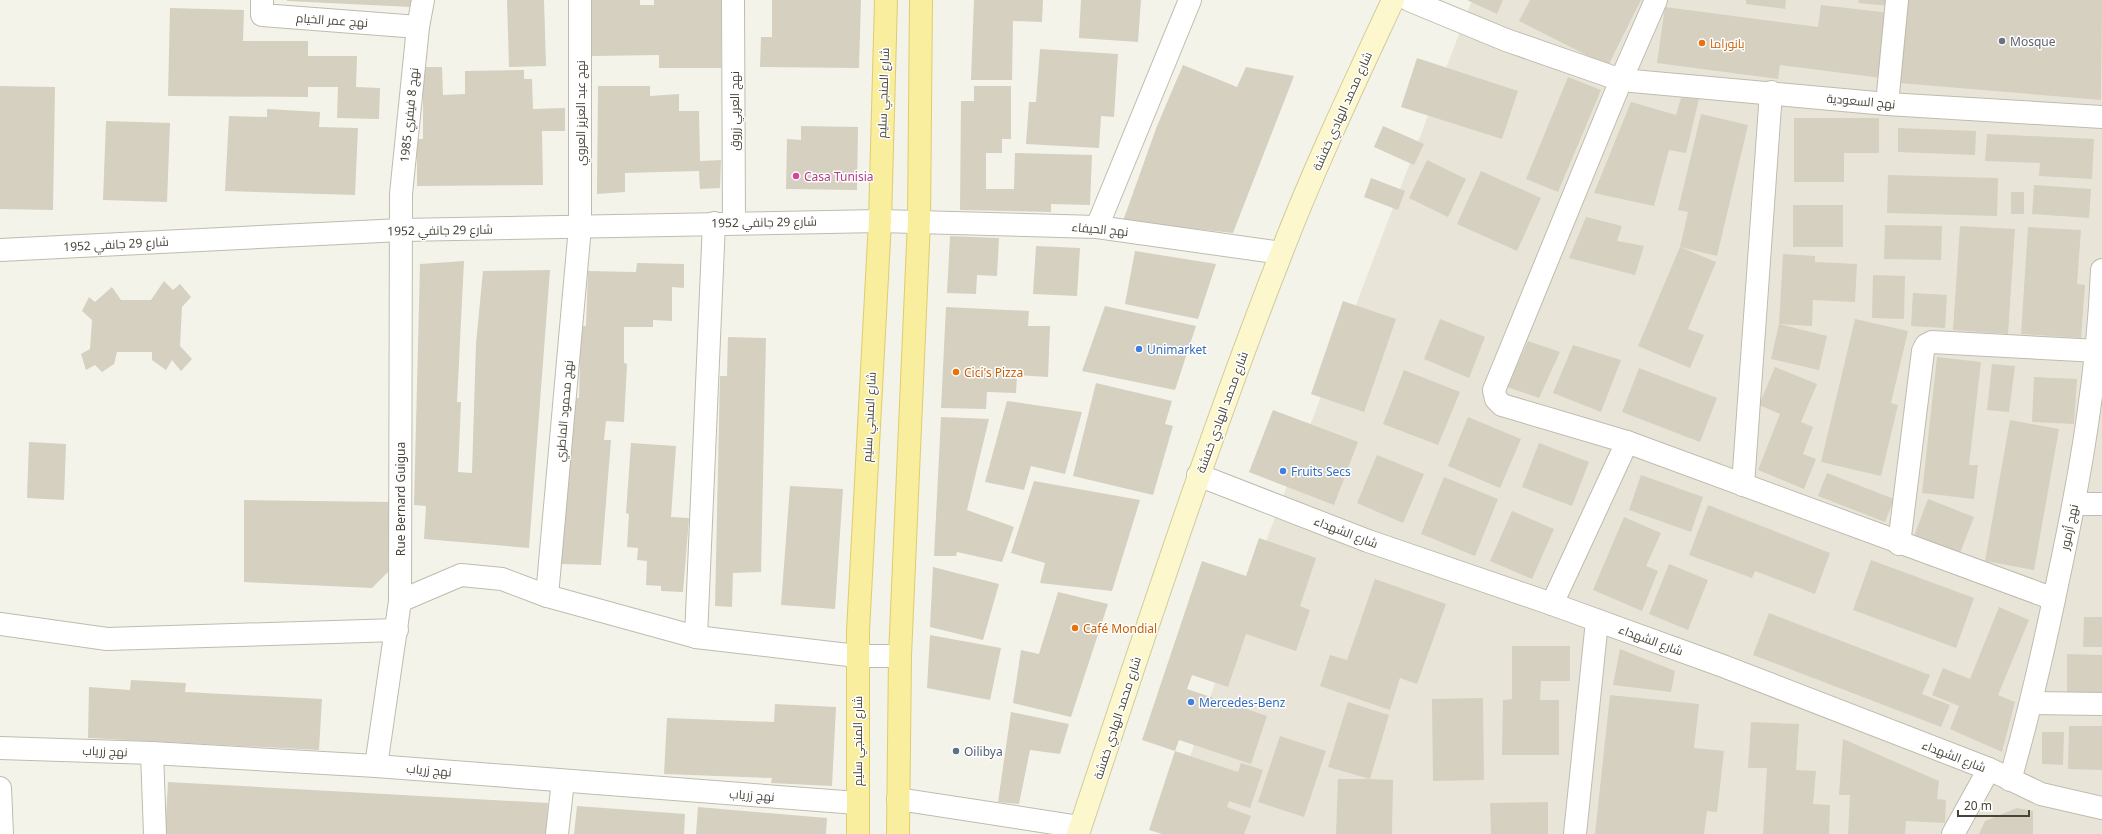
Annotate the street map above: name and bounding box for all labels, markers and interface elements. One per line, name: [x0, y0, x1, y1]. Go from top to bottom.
street label: نهج عمر الخيام: [295, 9, 369, 31]
place label: Mosque: [2010, 33, 2056, 50]
place label: بانوراما: [1710, 35, 1745, 52]
marker: Mosque: [1997, 36, 2007, 46]
marker: بانوراما: [1697, 38, 1707, 48]
street label: شارع المنجي سليم: [873, 47, 895, 139]
street label: شارع محمد الهادي خفشة: [1308, 49, 1378, 174]
street label: نهج عبد العزيز العروي: [572, 60, 591, 166]
street label: نهج 8 فيفري 1985: [396, 67, 424, 163]
street label: نهج العربي زروق: [726, 71, 745, 151]
street label: نهج السعودية: [1826, 90, 1896, 112]
place label: Casa Tunisia: [804, 168, 874, 185]
marker: Casa Tunisia: [791, 171, 801, 181]
street label: شارع 29 جانفي 1952: [711, 213, 817, 233]
street label: نهج الحيفاء: [1071, 218, 1129, 240]
street label: شارع 29 جانفي 1952: [387, 221, 493, 241]
street label: شارع 29 جانفي 1952: [63, 233, 169, 257]
place label: Unimarket: [1147, 341, 1207, 358]
marker: Unimarket: [1134, 344, 1144, 354]
street label: شارع محمد الهادي خفشة: [1192, 349, 1254, 476]
street label: نهج محمود الماطري: [551, 359, 579, 463]
place label: Cici's Pizza: [964, 364, 1023, 381]
marker: Cici's Pizza: [951, 367, 961, 377]
street label: شارع المنجي سليم: [858, 371, 882, 463]
street label: Rue Bernard Guigua: [392, 442, 409, 556]
place label: Fruits Secs: [1291, 463, 1351, 480]
marker: Fruits Secs: [1278, 466, 1288, 476]
street label: نهج أزمور: [2056, 503, 2082, 552]
street label: شارع الشهداء: [1312, 512, 1381, 552]
place label: Café Mondial: [1083, 620, 1157, 637]
street label: شارع الشهداء: [1616, 621, 1686, 660]
marker: Café Mondial: [1070, 623, 1080, 633]
street label: شارع محمد الهادي خفشة: [1089, 654, 1147, 782]
place label: Mercedes-Benz: [1199, 694, 1286, 711]
street label: شارع المنجي سليم: [849, 696, 868, 786]
marker: Mercedes-Benz: [1186, 697, 1196, 707]
street label: شارع الشهداء: [1920, 736, 1989, 776]
street label: نهج زرياب: [82, 742, 128, 760]
place label: Oilibya: [964, 743, 1003, 760]
marker: Oilibya: [951, 746, 961, 756]
street label: نهج زرياب: [406, 760, 452, 780]
street label: نهج زرياب: [729, 785, 775, 805]
scale bar: [1958, 792, 2029, 818]
text: 20 m: [1964, 797, 1992, 814]

